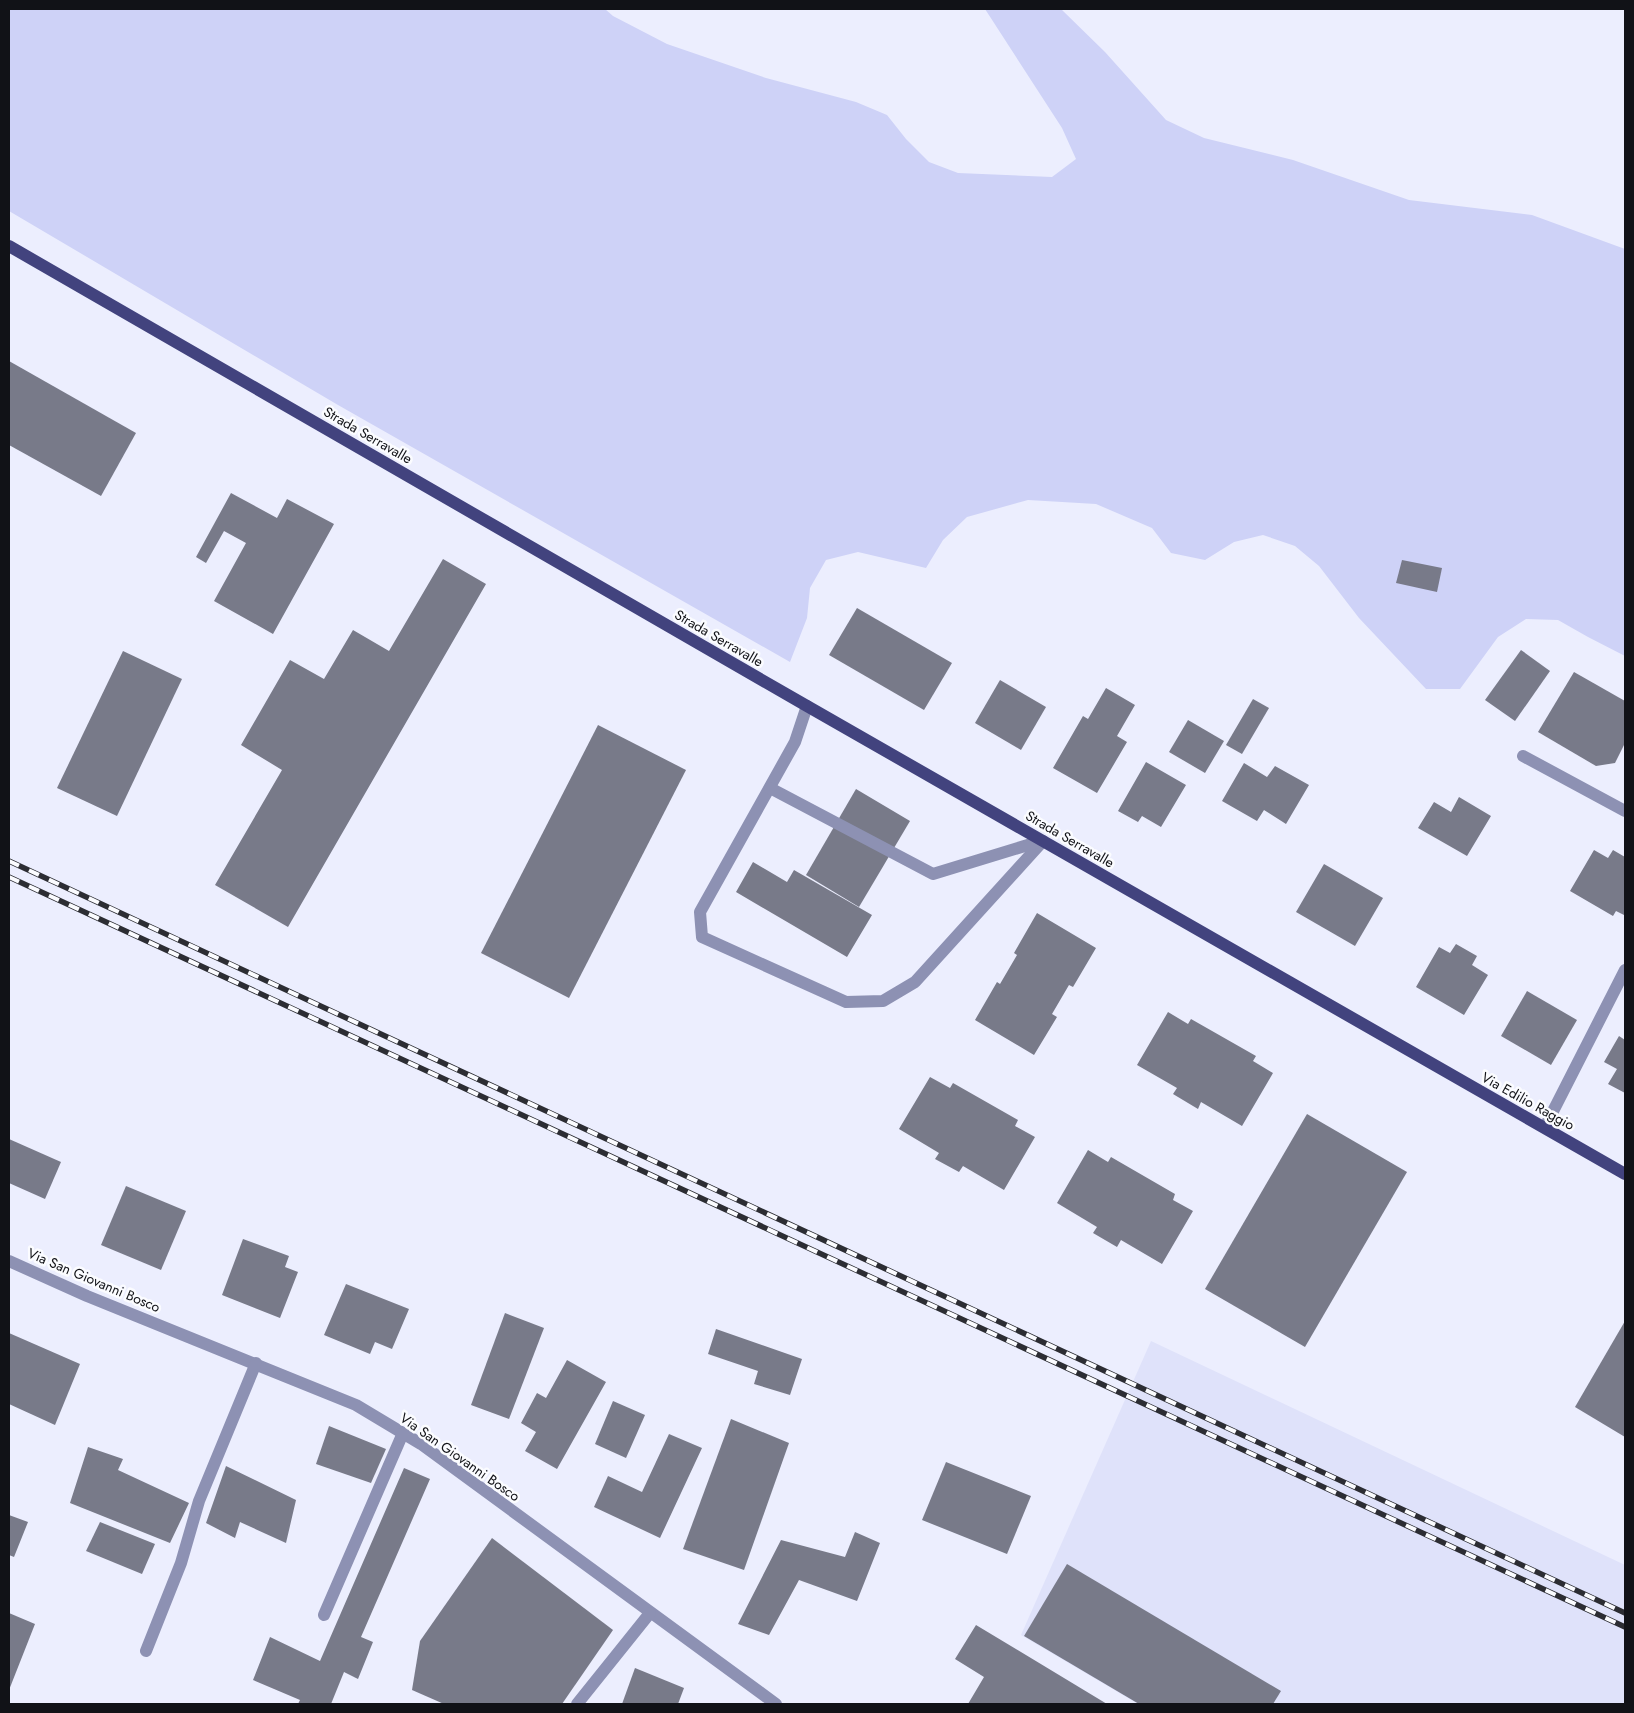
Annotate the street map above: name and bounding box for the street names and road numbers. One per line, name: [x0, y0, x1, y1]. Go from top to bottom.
street label: Strada Serravalle: [320, 402, 416, 468]
street label: Strada Serravalle: [671, 605, 767, 671]
street label: Strada Serravalle: [1022, 806, 1118, 872]
street label: Via Edilio Raggio: [1478, 1067, 1578, 1135]
street label: Via San Giovanni Bosco: [24, 1243, 164, 1317]
street label: Via San Giovanni Bosco: [396, 1408, 524, 1506]

